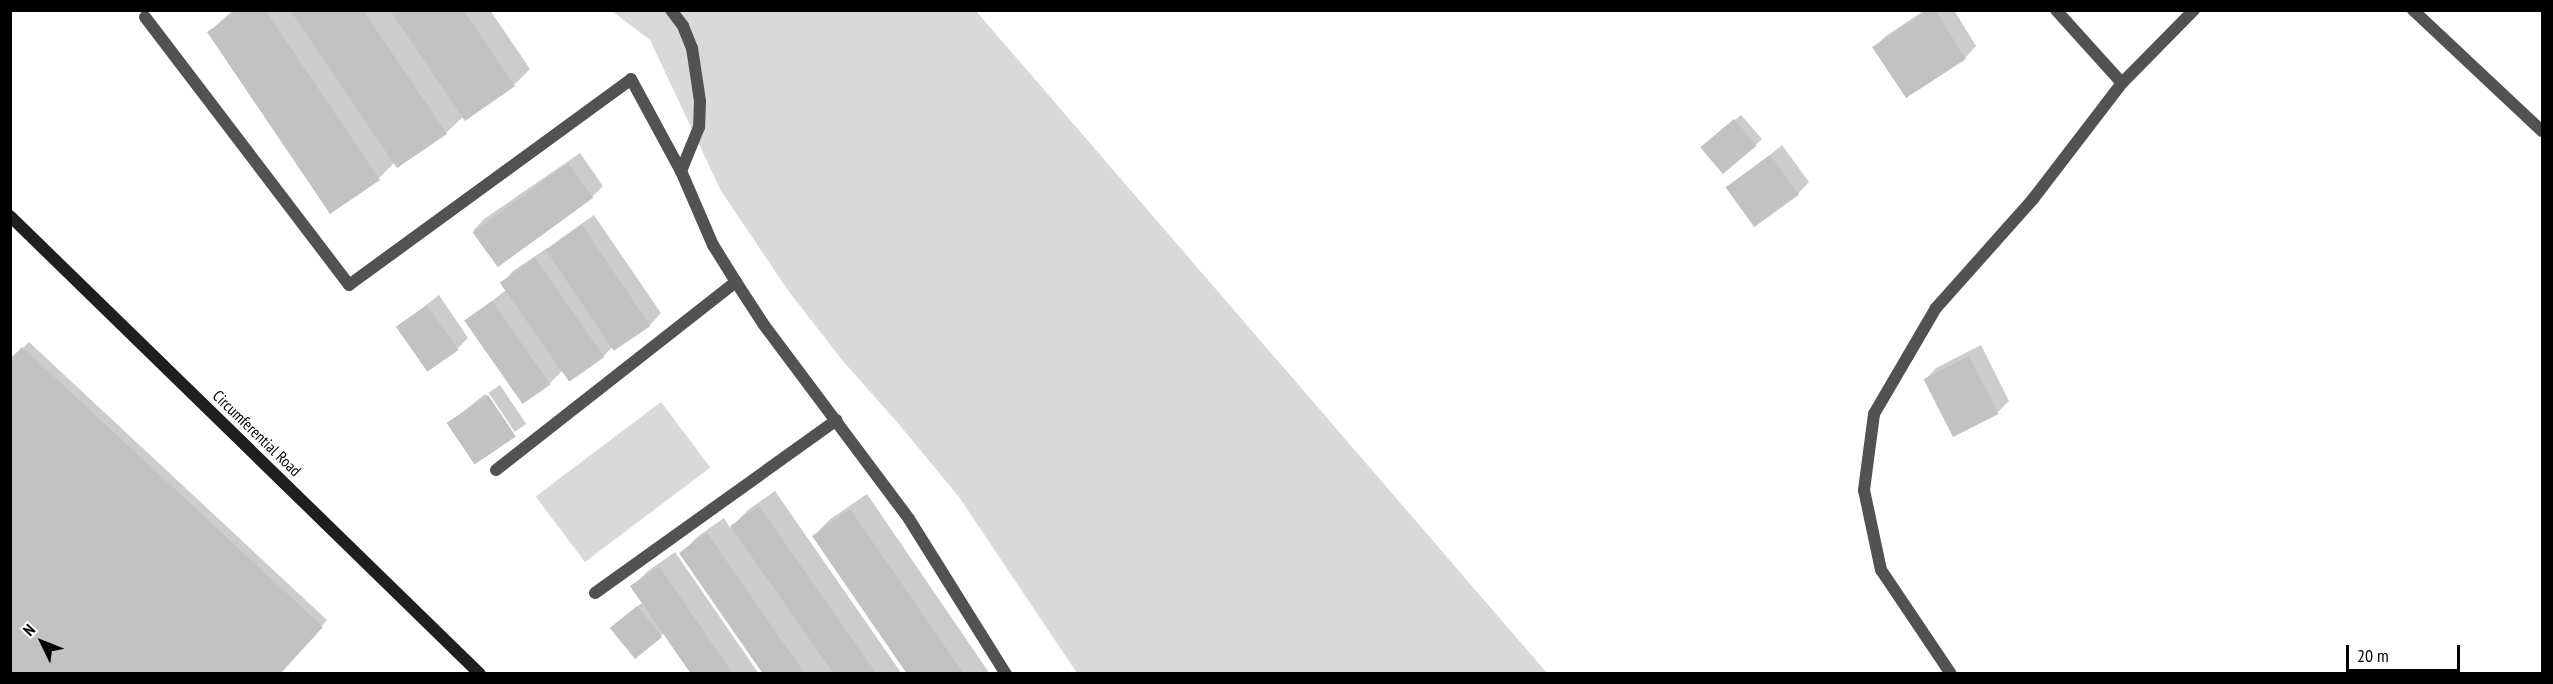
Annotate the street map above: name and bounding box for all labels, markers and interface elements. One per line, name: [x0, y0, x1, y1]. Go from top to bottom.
street label: Circumferential Road: [209, 386, 305, 480]
north arrow: [12, 612, 72, 672]
text: N: [19, 620, 39, 640]
scale bar: [2349, 633, 2463, 671]
text: 20 m: [2357, 644, 2389, 667]

